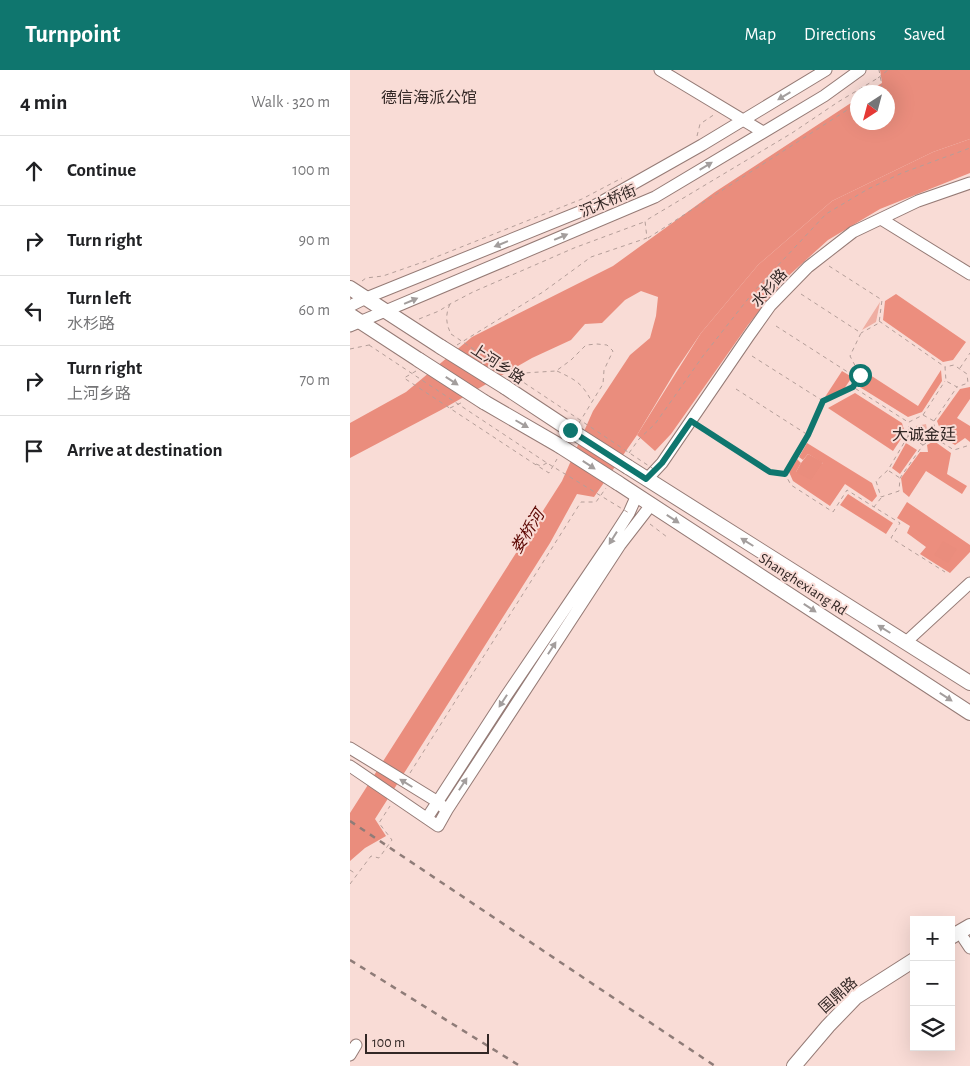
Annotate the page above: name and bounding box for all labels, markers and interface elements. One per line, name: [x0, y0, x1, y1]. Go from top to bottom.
text: Turnpoint: [25, 23, 120, 47]
text: Map: [745, 26, 776, 44]
text: Directions: [804, 26, 876, 44]
text: Saved: [904, 26, 945, 44]
north arrow: [850, 85, 895, 130]
district label: 德信海派公馆: [381, 89, 477, 106]
one-way arrow: [778, 91, 791, 100]
text: 4 min: [20, 92, 67, 113]
text: Walk · 320 m: [251, 94, 330, 110]
icon: ahead: [20, 157, 48, 185]
text: Continue: [67, 161, 136, 180]
text: 100 m: [292, 162, 330, 178]
one-way arrow: [700, 162, 713, 171]
street label: 沉木桥街: [577, 182, 639, 220]
icon: right: [20, 227, 48, 255]
text: Turn right: [67, 231, 142, 250]
text: 90 m: [299, 232, 330, 248]
one-way arrow: [554, 233, 568, 241]
one-way arrow: [494, 240, 508, 248]
street label: 水杉路: [748, 266, 790, 310]
text: Turn left: [67, 289, 131, 308]
one-way arrow: [404, 296, 418, 304]
icon: left: [20, 297, 48, 325]
text: 60 m: [299, 302, 330, 318]
text: 水杉路: [67, 316, 115, 332]
street label: 上河乡路: [468, 341, 528, 387]
text: Turn right: [67, 359, 142, 378]
route start: [849, 364, 872, 387]
icon: right: [20, 367, 48, 395]
text: 70 m: [299, 372, 330, 388]
one-way arrow: [445, 376, 458, 386]
text: 上河乡路: [67, 386, 131, 402]
route end: [559, 419, 582, 442]
one-way arrow: [515, 420, 530, 428]
district label: 大诚金廷: [892, 426, 956, 443]
icon: arrive: [20, 437, 48, 465]
text: Arrive at destination: [67, 441, 223, 460]
one-way arrow: [582, 460, 596, 469]
water label: 娄桥河: [507, 504, 549, 556]
one-way arrow: [667, 515, 680, 524]
one-way arrow: [609, 531, 618, 544]
one-way arrow: [740, 537, 754, 547]
street label: Shanghexiang Rd: [756, 551, 849, 618]
one-way arrow: [803, 603, 816, 613]
one-way arrow: [878, 624, 891, 633]
one-way arrow: [547, 642, 557, 655]
one-way arrow: [939, 692, 952, 702]
one-way arrow: [498, 695, 508, 708]
one-way arrow: [400, 778, 413, 787]
one-way arrow: [459, 778, 468, 791]
map controls: [910, 916, 955, 1051]
button: +: [910, 916, 955, 961]
button: −: [910, 961, 955, 1006]
street label: 国鼎路: [816, 974, 860, 1016]
button: layers: [910, 1006, 955, 1051]
scale bar: [365, 1031, 489, 1054]
text: 100 m: [372, 1036, 405, 1050]

